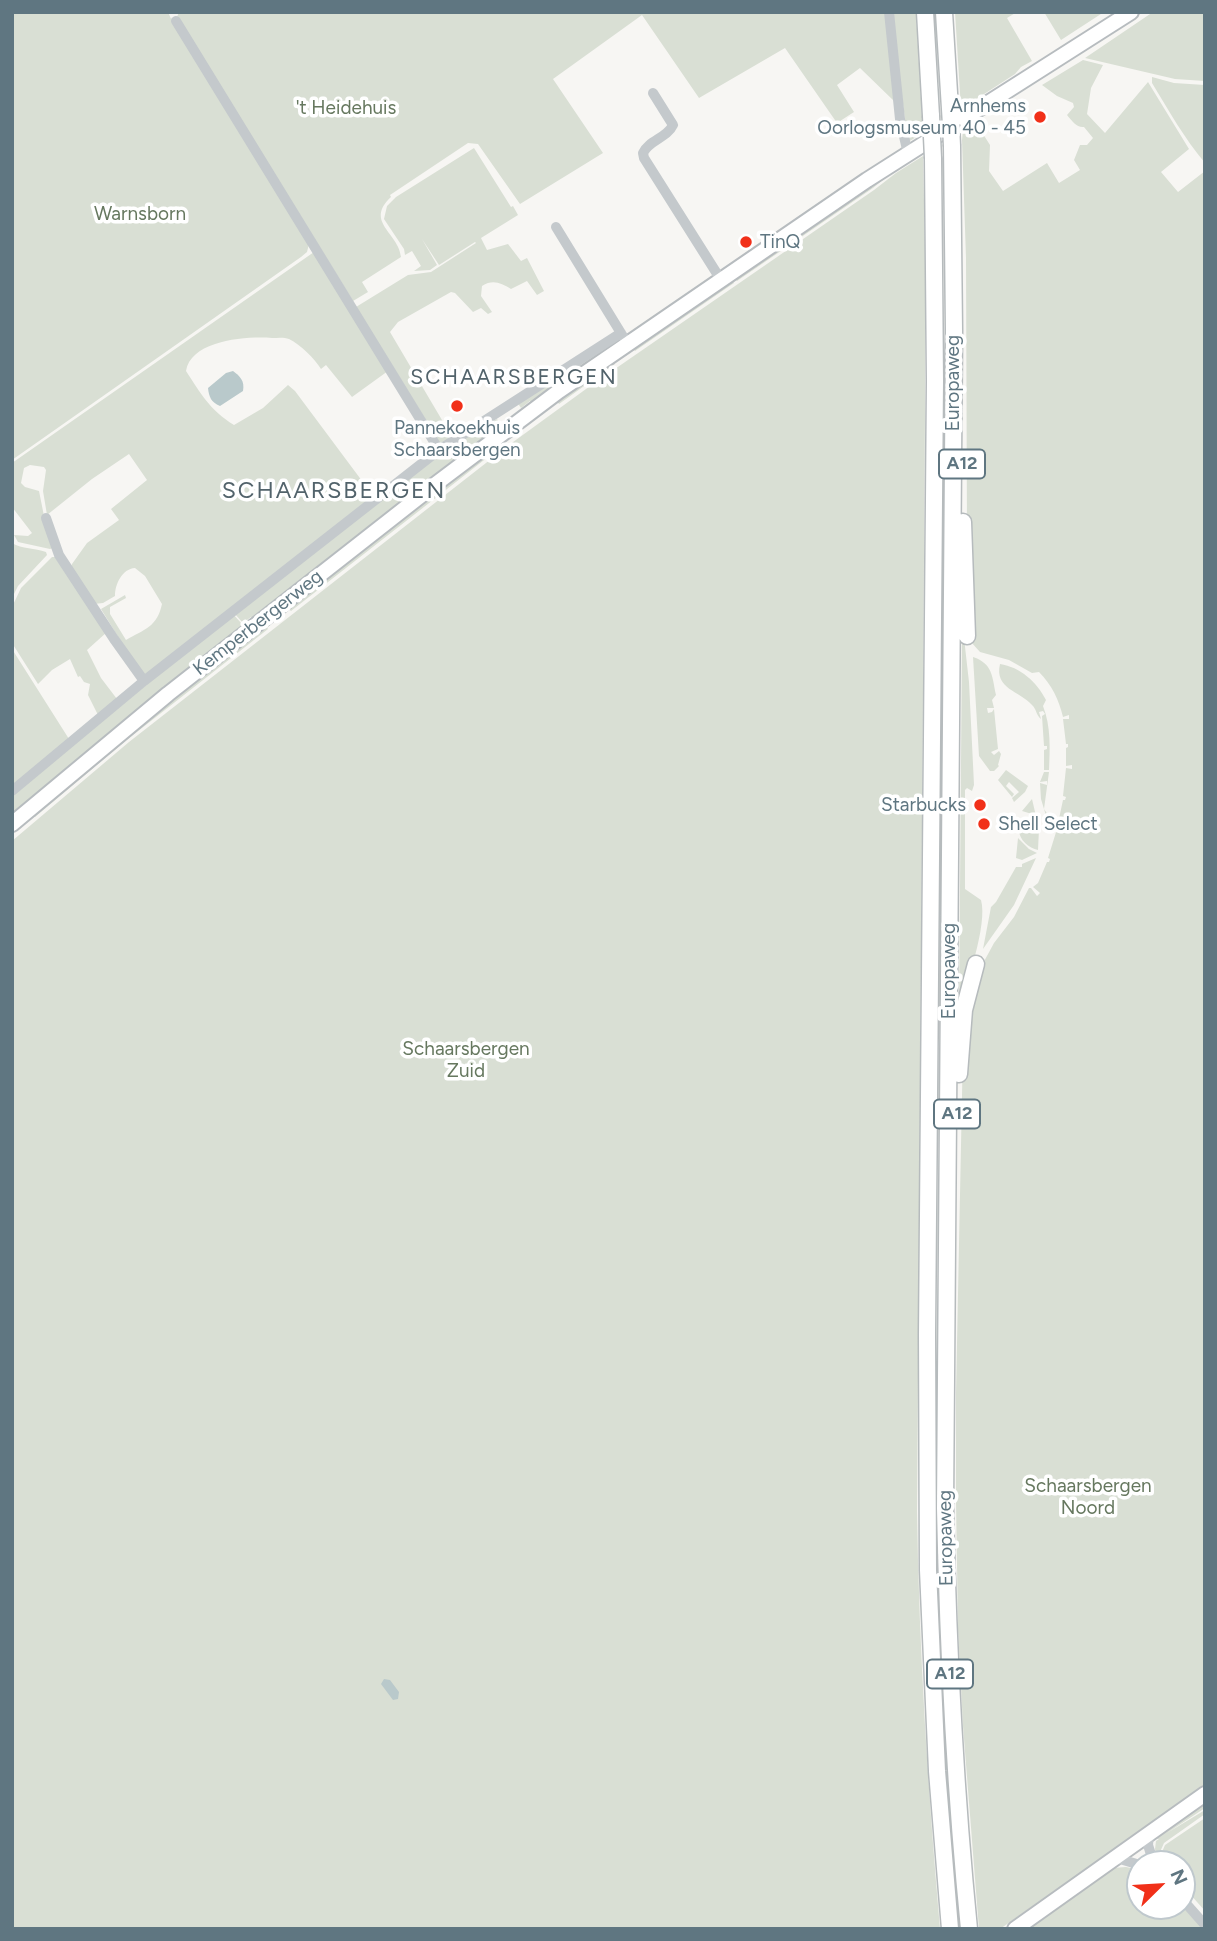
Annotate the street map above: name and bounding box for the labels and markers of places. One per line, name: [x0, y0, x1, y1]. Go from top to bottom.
place label: Arnhems Oorlogsmuseum 40 - 45: [817, 95, 1026, 139]
marker: Arnhems Oorlogsmuseum 40 - 45: [1032, 109, 1048, 125]
place label: TinQ: [760, 231, 800, 253]
marker: TinQ: [738, 234, 754, 250]
marker: Pannekoekhuis Schaarsbergen: [449, 398, 465, 414]
place label: Pannekoekhuis Schaarsbergen: [393, 417, 521, 461]
place label: Starbucks: [881, 794, 966, 816]
marker: Starbucks: [972, 797, 988, 813]
place label: Shell Select: [998, 813, 1098, 835]
marker: Shell Select: [976, 816, 992, 832]

